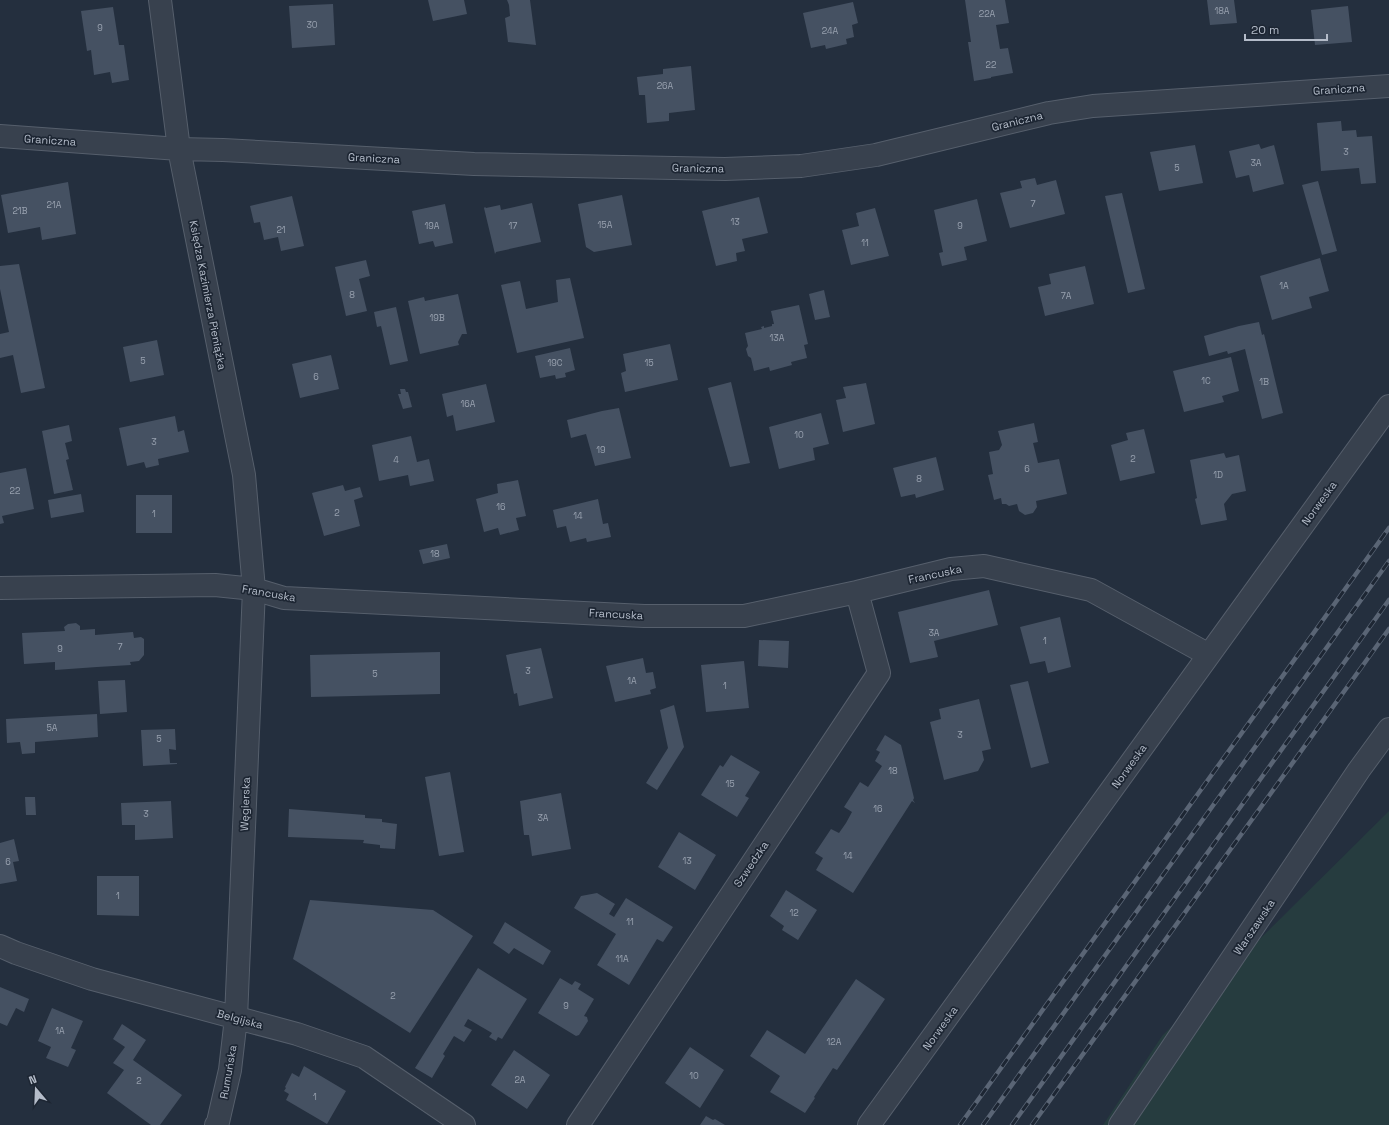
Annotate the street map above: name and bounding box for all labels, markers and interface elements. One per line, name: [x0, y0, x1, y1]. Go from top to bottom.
house number: 18A: [1214, 5, 1230, 17]
house number: 22A: [979, 8, 996, 20]
scale bar: [1245, 16, 1327, 42]
house number: 30: [306, 19, 318, 31]
house number: 9: [97, 22, 103, 34]
text: 20 m: [1251, 22, 1279, 38]
house number: 24A: [822, 25, 839, 37]
house number: 22: [986, 59, 996, 71]
house number: 26A: [657, 80, 674, 92]
street label: Graniczna: [1312, 80, 1366, 98]
street label: Graniczna: [990, 108, 1045, 134]
street label: Graniczna: [23, 131, 77, 149]
house number: 3: [1343, 146, 1349, 158]
street label: Graniczna: [348, 150, 401, 166]
house number: 3A: [1250, 157, 1262, 169]
street label: Graniczna: [672, 161, 725, 175]
house number: 5: [1174, 162, 1180, 174]
house number: 7: [1030, 198, 1036, 210]
house number: 21A: [47, 199, 62, 211]
house number: 21B: [12, 205, 28, 217]
house number: 13: [730, 216, 740, 228]
street label: Księdza Kazimierza Pieniążka: [187, 219, 230, 372]
house number: 15A: [598, 219, 613, 231]
house number: 19A: [425, 220, 440, 232]
house number: 17: [509, 220, 517, 232]
house number: 9: [957, 220, 963, 232]
house number: 21: [276, 224, 286, 236]
house number: 11: [861, 237, 869, 249]
house number: 1A: [1279, 280, 1289, 292]
house number: 8: [349, 289, 355, 301]
house number: 7A: [1061, 290, 1072, 302]
house number: 19B: [429, 312, 445, 324]
house number: 13A: [770, 332, 785, 344]
house number: 5: [140, 355, 146, 367]
house number: 19C: [547, 357, 563, 369]
house number: 15: [644, 357, 654, 369]
house number: 6: [313, 371, 319, 383]
house number: 1C: [1201, 375, 1211, 387]
house number: 1B: [1259, 376, 1269, 388]
house number: 16A: [461, 398, 476, 410]
house number: 10: [794, 429, 804, 441]
house number: 3: [151, 436, 157, 448]
house number: 19: [596, 444, 606, 456]
house number: 2: [1130, 453, 1136, 465]
house number: 4: [393, 454, 399, 466]
house number: 6: [1024, 463, 1030, 475]
house number: 1D: [1213, 469, 1223, 481]
house number: 8: [916, 473, 922, 485]
street label: Norweska: [1298, 478, 1340, 528]
house number: 22: [10, 485, 20, 497]
house number: 16: [496, 501, 506, 513]
house number: 2: [334, 507, 340, 519]
house number: 1: [152, 508, 156, 520]
house number: 14: [573, 510, 583, 522]
house number: 18: [430, 548, 440, 560]
street label: Francuska: [907, 561, 964, 586]
street label: Francuska: [241, 581, 298, 605]
street label: Francuska: [589, 606, 644, 622]
house number: 3A: [928, 627, 940, 639]
house number: 1: [1043, 635, 1047, 647]
house number: 7: [117, 641, 123, 653]
house number: 9: [57, 643, 63, 655]
house number: 3: [525, 665, 531, 677]
house number: 5: [372, 668, 378, 680]
house number: 1A: [627, 675, 637, 687]
house number: 1: [723, 680, 727, 692]
house number: 5A: [46, 722, 58, 734]
house number: 3: [957, 729, 963, 741]
house number: 5: [156, 733, 162, 745]
street label: Norweska: [1108, 741, 1150, 791]
house number: 18: [888, 765, 898, 777]
street label: Węgierska: [237, 776, 253, 831]
house number: 15: [725, 778, 735, 790]
house number: 16: [873, 803, 883, 815]
house number: 3: [143, 808, 149, 820]
house number: 3A: [537, 812, 549, 824]
street label: Szwedzka: [730, 838, 772, 890]
house number: 14: [843, 850, 853, 862]
house number: 13: [682, 855, 692, 867]
house number: 6: [5, 856, 11, 868]
house number: 1: [116, 890, 120, 902]
street label: Warszawska: [1230, 896, 1278, 958]
house number: 12: [789, 907, 799, 919]
house number: 11: [626, 916, 634, 928]
house number: 11A: [615, 953, 629, 965]
house number: 2: [390, 990, 396, 1002]
house number: 9: [563, 1000, 569, 1012]
street label: Norweska: [919, 1003, 961, 1053]
street label: Belgijska: [216, 1006, 265, 1032]
house number: 1A: [55, 1025, 65, 1037]
house number: 12A: [827, 1036, 842, 1048]
street label: Rumuńska: [216, 1043, 240, 1100]
north arrow: [16, 1069, 56, 1109]
house number: 10: [689, 1070, 699, 1082]
text: N: [27, 1072, 39, 1087]
house number: 2A: [514, 1074, 526, 1086]
house number: 2: [136, 1075, 142, 1087]
house number: 1: [313, 1091, 317, 1103]

